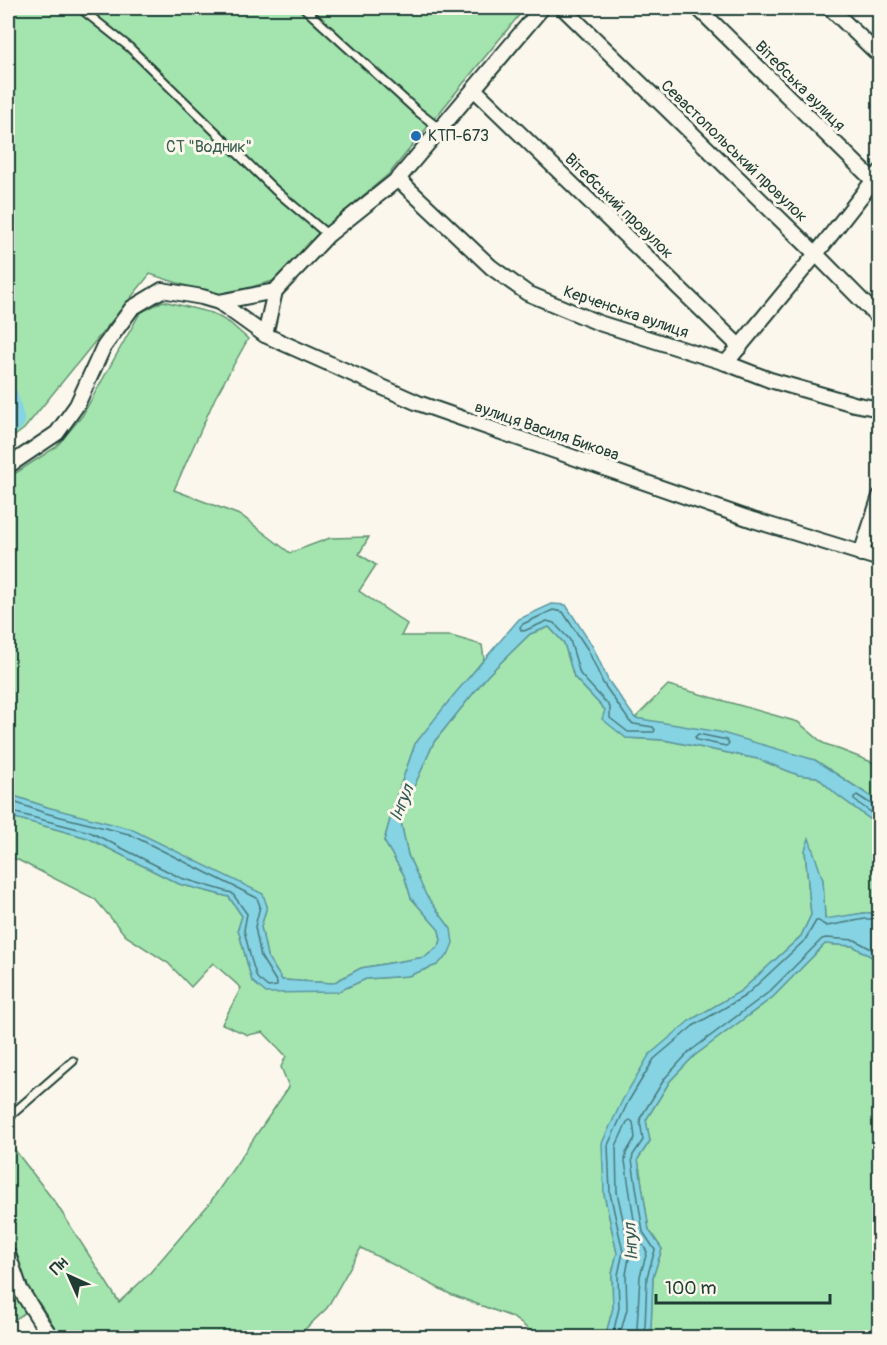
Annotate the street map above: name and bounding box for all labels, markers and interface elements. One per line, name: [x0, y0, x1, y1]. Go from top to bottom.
street label: Вітебська вулиця: [751, 37, 849, 135]
street label: Севастопольський провулок: [656, 76, 812, 226]
place label: КТП-673: [428, 126, 489, 146]
marker: КТП-673: [409, 129, 423, 143]
park label: СТ "Водник": [166, 137, 252, 157]
street label: Вітебський провулок: [561, 149, 677, 263]
street label: Керченська вулиця: [561, 281, 691, 343]
street label: вулиця Василя Бикова: [472, 397, 622, 465]
water label: Інгул: [384, 780, 420, 825]
water label: Інгул: [618, 1221, 643, 1261]
north arrow: [39, 1246, 99, 1306]
text: Пн: [46, 1253, 72, 1279]
scale bar: [656, 1267, 830, 1305]
text: 100 m: [665, 1277, 717, 1300]

